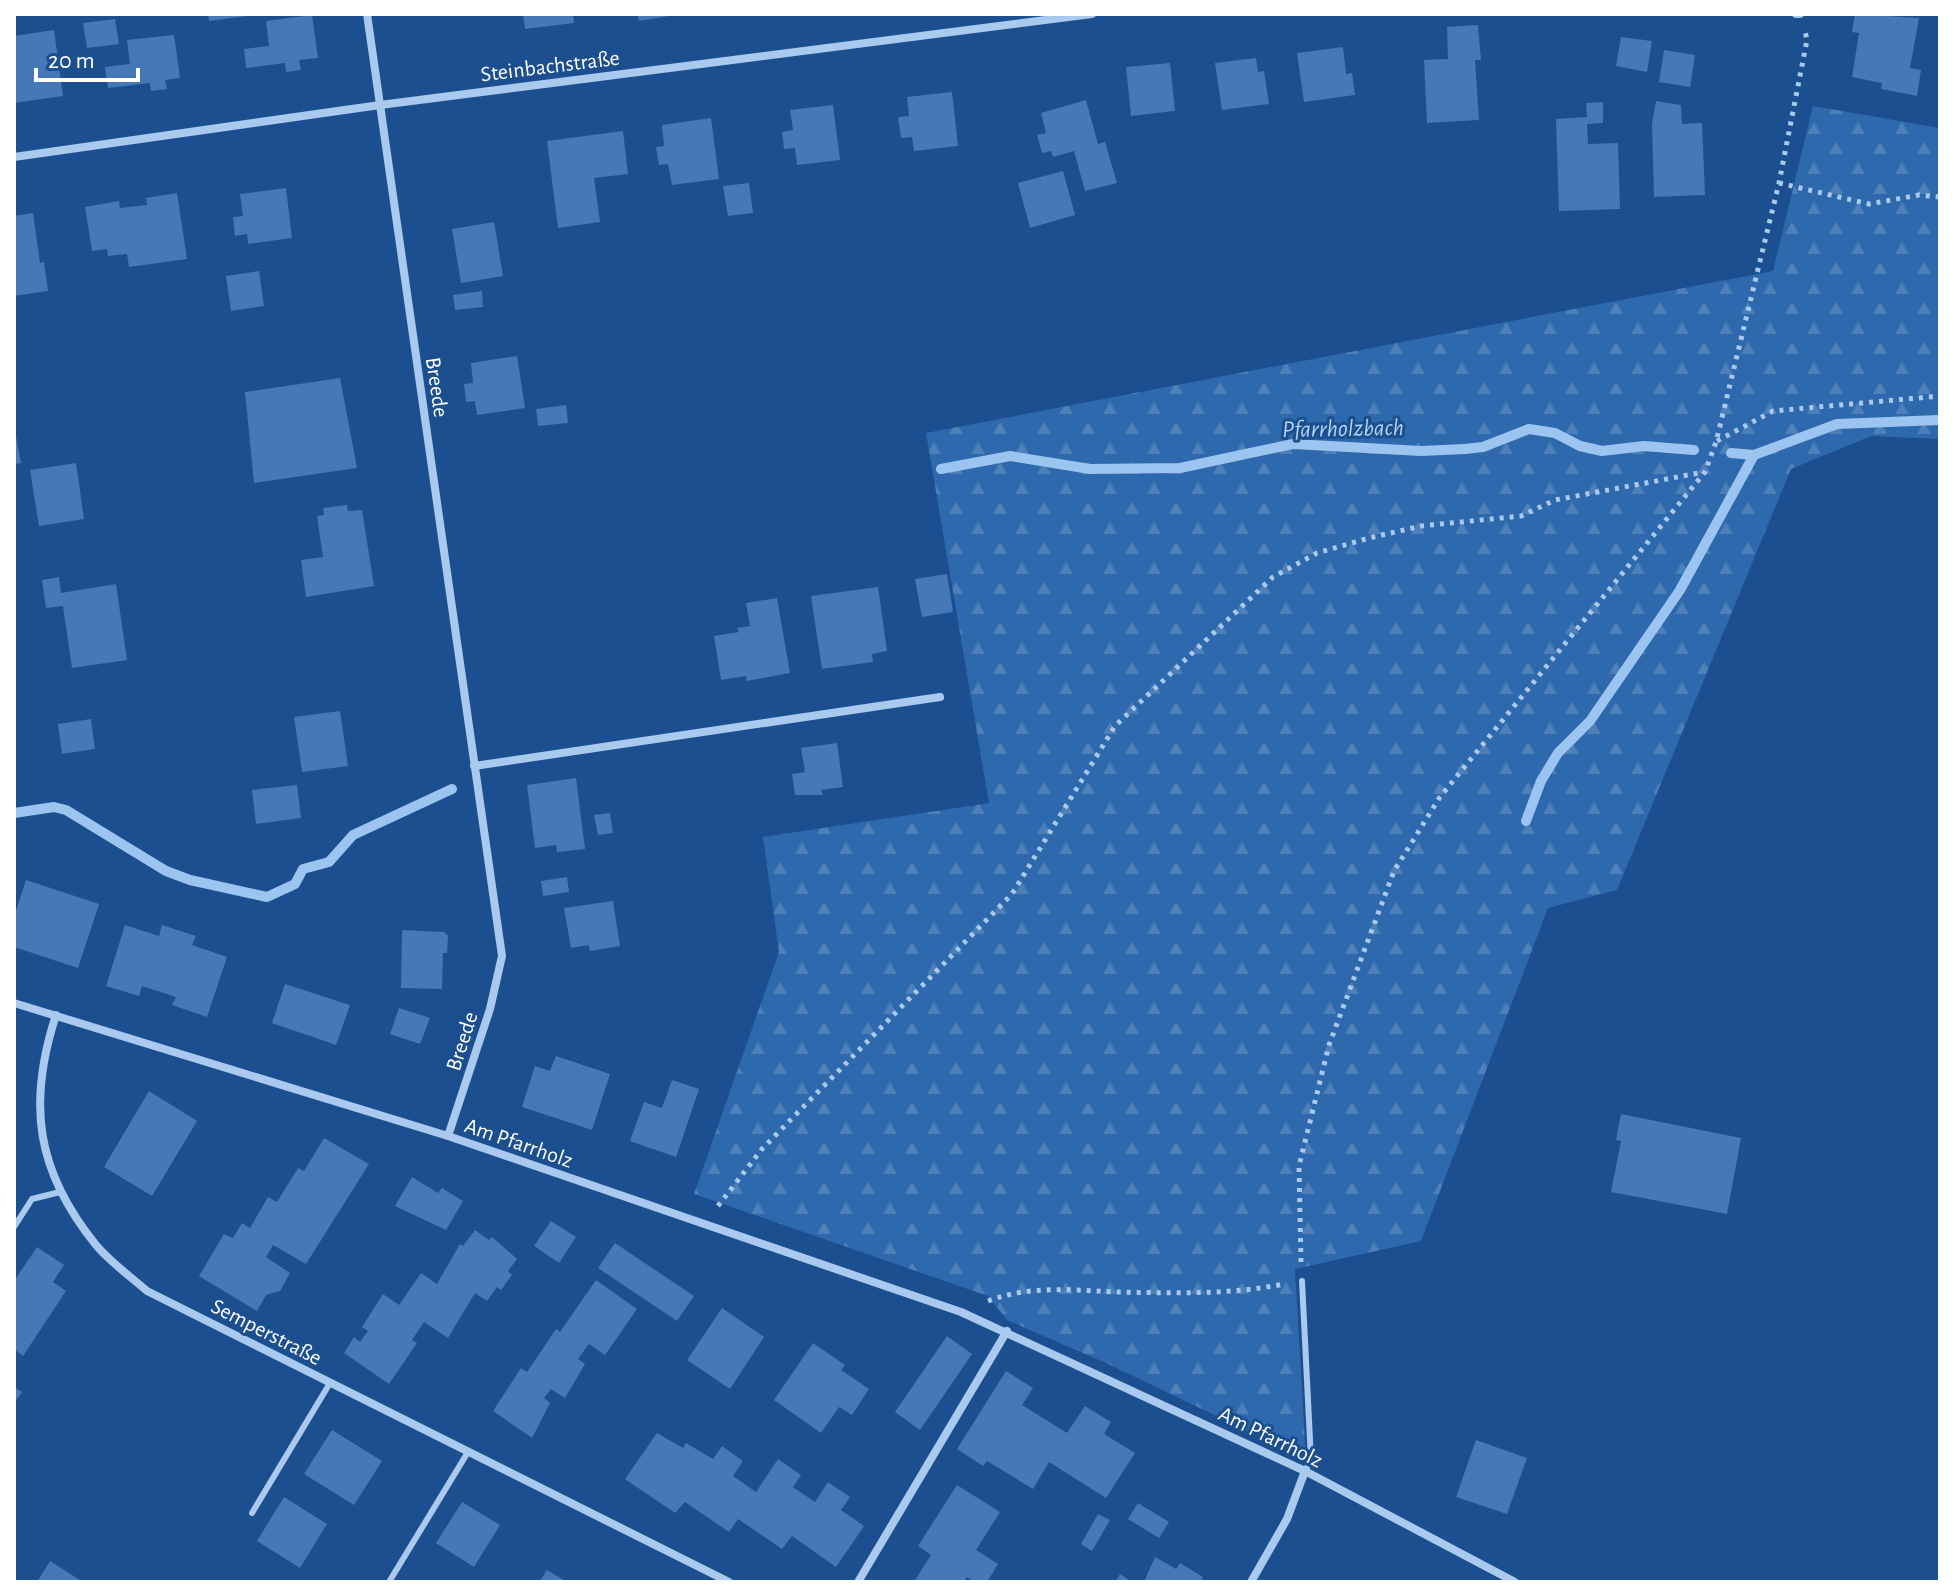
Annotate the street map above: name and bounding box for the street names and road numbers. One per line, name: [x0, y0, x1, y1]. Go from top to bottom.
street label: Steinbachstraße: [479, 47, 621, 85]
street label: Breede: [422, 356, 452, 419]
street label: Breede: [442, 1009, 482, 1073]
street label: Am Pfarrholz: [462, 1114, 575, 1172]
street label: Semperstraße: [208, 1295, 325, 1369]
street label: Am Pfarrholz: [1215, 1402, 1326, 1471]

